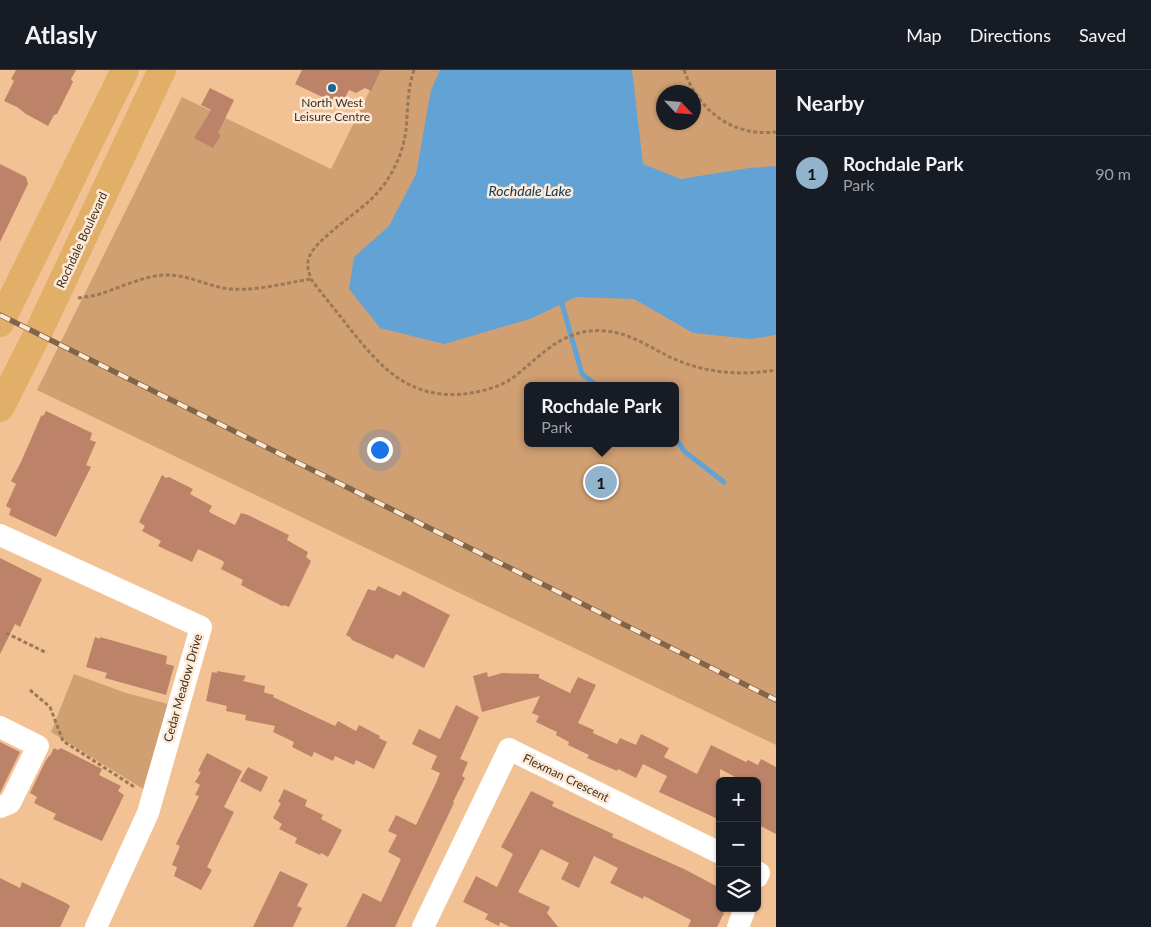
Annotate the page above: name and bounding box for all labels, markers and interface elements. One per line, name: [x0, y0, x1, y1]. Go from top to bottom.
text: Atlasly: [25, 20, 97, 49]
text: Map: [906, 24, 942, 46]
text: Directions: [970, 24, 1051, 46]
text: Saved: [1079, 24, 1126, 46]
marker: North West Leisure Centre: [326, 82, 338, 94]
north arrow: [656, 85, 701, 130]
text: Nearby: [796, 90, 864, 115]
place label: North West Leisure Centre: [294, 95, 370, 124]
text: Rochdale Park: [843, 152, 964, 175]
text: 1: [807, 164, 817, 183]
text: 90 m: [1095, 164, 1131, 183]
text: Park: [843, 175, 874, 194]
water label: Rochdale Lake: [489, 182, 572, 199]
street label: Rochdale Boulevard: [53, 189, 110, 290]
popup: [524, 382, 679, 447]
text: Rochdale Park: [541, 394, 662, 417]
text: Park: [541, 417, 572, 436]
your location: [367, 437, 393, 463]
pin: 1: [585, 463, 617, 501]
street label: Cedar Meadow Drive: [160, 632, 205, 744]
street label: Flexman Crescent: [521, 750, 612, 805]
map controls: [716, 777, 761, 912]
button: +: [716, 777, 761, 822]
button: −: [716, 822, 761, 867]
button: layers: [716, 867, 761, 912]

